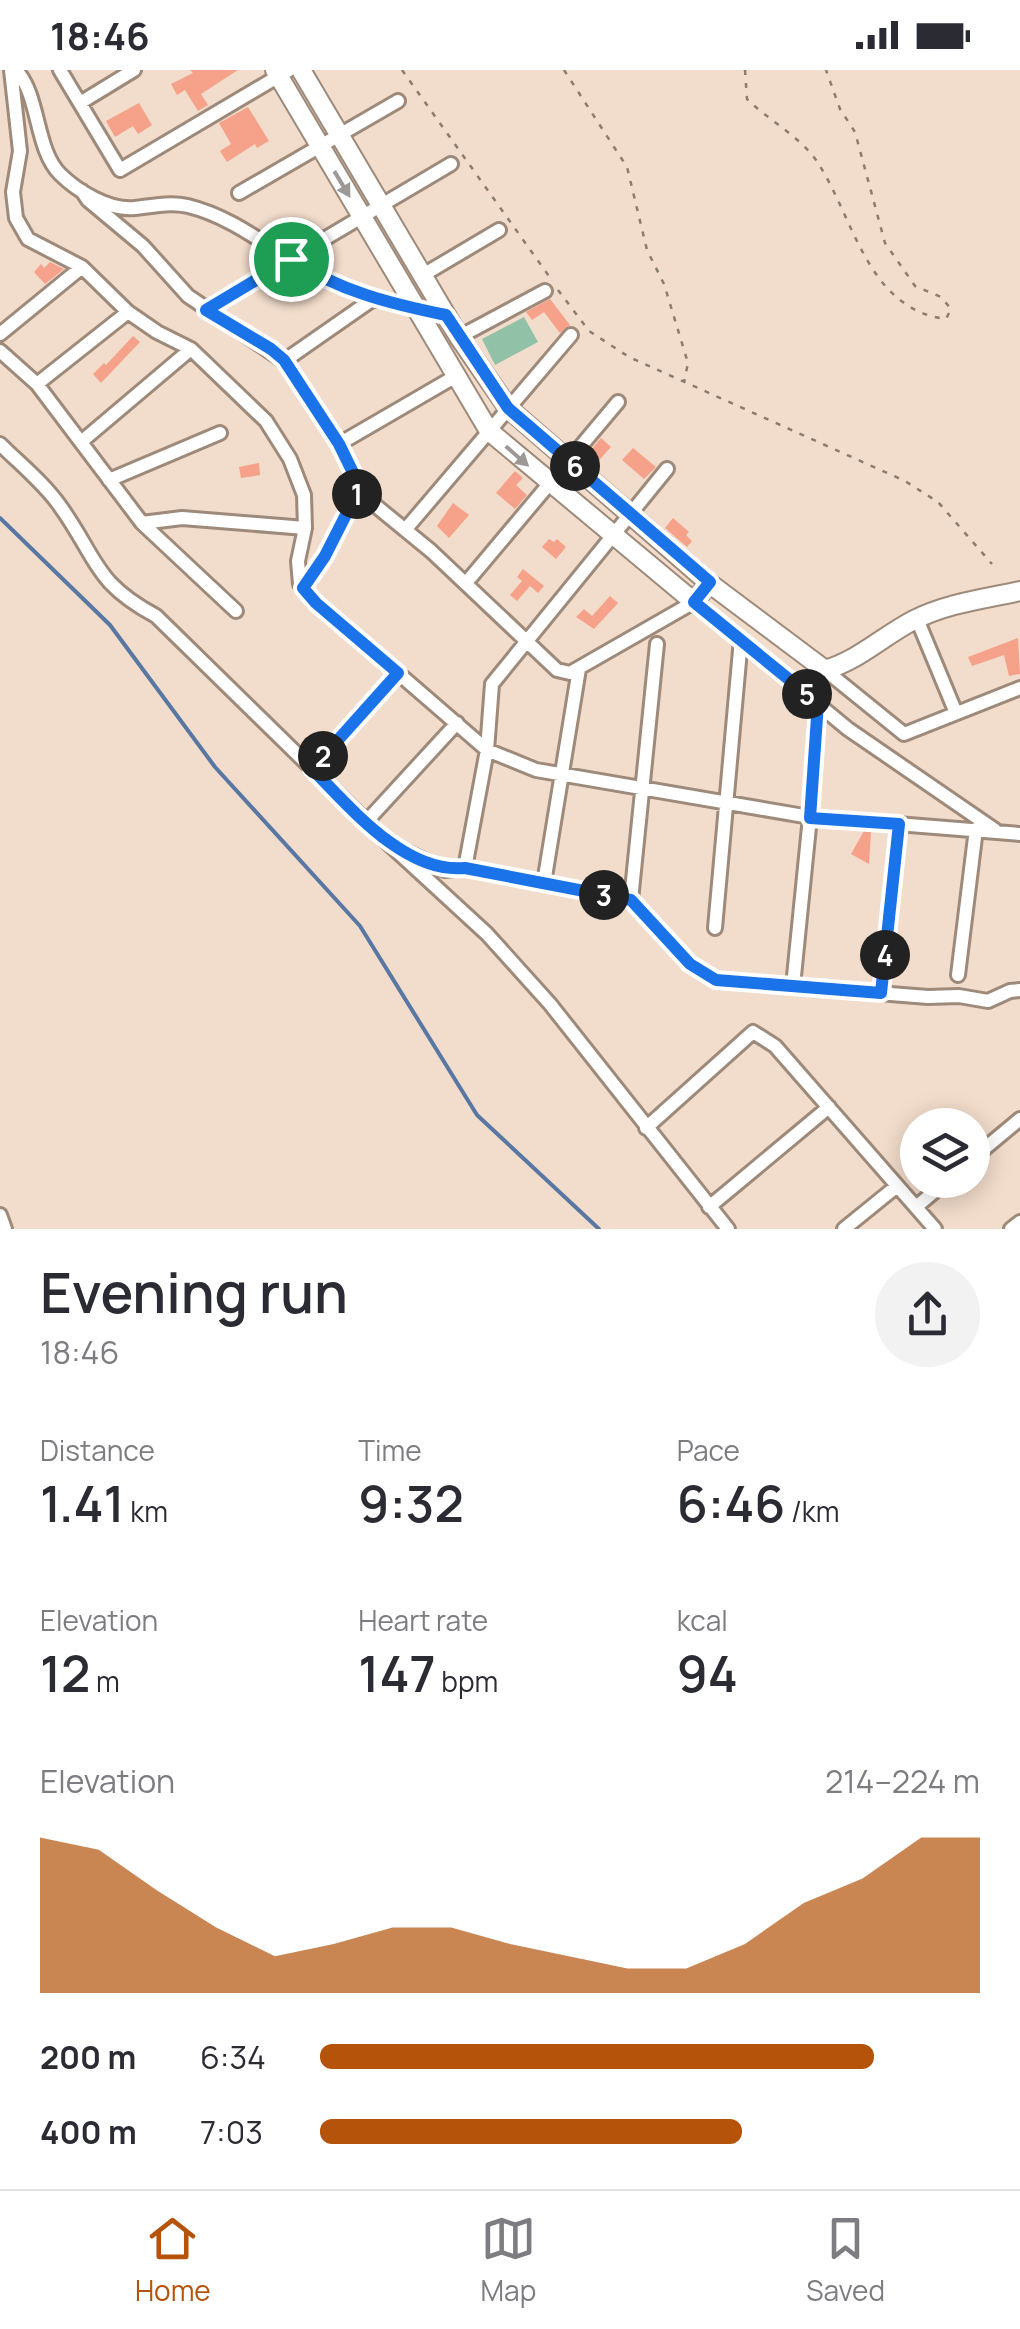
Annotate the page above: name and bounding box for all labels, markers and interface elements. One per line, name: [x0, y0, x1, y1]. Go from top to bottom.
text: 18:46: [50, 9, 150, 61]
one-way arrow: [333, 170, 350, 198]
pin: [249, 217, 334, 302]
icon: arrive: [264, 232, 319, 287]
pin: 6: [550, 441, 600, 491]
one-way arrow: [505, 444, 530, 466]
text: 6: [566, 447, 584, 485]
pin: 1: [332, 469, 382, 519]
text: 1: [351, 475, 363, 513]
pin: 5: [782, 669, 832, 719]
text: 5: [799, 675, 815, 713]
pin: 2: [298, 731, 348, 781]
text: 2: [315, 737, 331, 775]
pin: 3: [579, 870, 629, 920]
text: 3: [596, 876, 612, 914]
pin: 4: [860, 930, 910, 980]
text: 4: [876, 936, 894, 974]
map controls: [900, 1108, 990, 1198]
button: layers: [900, 1108, 990, 1198]
text: Evening run: [40, 1254, 348, 1330]
button: share: [875, 1262, 980, 1367]
text: 18:46: [40, 1330, 119, 1374]
text: Distance: [40, 1431, 155, 1469]
text: Time: [358, 1431, 422, 1469]
text: Pace: [677, 1431, 740, 1469]
text: 1.41: [40, 1469, 125, 1537]
text: 9:32: [358, 1469, 464, 1537]
text: 6:46: [677, 1469, 785, 1537]
text: km: [125, 1492, 168, 1530]
text: /km: [785, 1492, 839, 1530]
text: Elevation: [40, 1601, 158, 1639]
text: Heart rate: [358, 1601, 488, 1639]
text: kcal: [677, 1601, 728, 1639]
text: 12: [40, 1639, 90, 1707]
text: 147: [358, 1639, 436, 1707]
text: 94: [677, 1639, 738, 1707]
text: m: [90, 1662, 120, 1700]
text: bpm: [436, 1662, 498, 1700]
text: Elevation: [40, 1759, 175, 1803]
text: 214–224 m: [825, 1759, 980, 1803]
text: 200 m: [40, 2035, 136, 2079]
text: 6:34: [200, 2035, 266, 2079]
text: 400 m: [40, 2110, 137, 2154]
text: 7:03: [200, 2110, 263, 2154]
tab: Home: [135, 2211, 211, 2309]
tab: Map: [481, 2211, 536, 2309]
tab: Saved: [806, 2211, 885, 2309]

